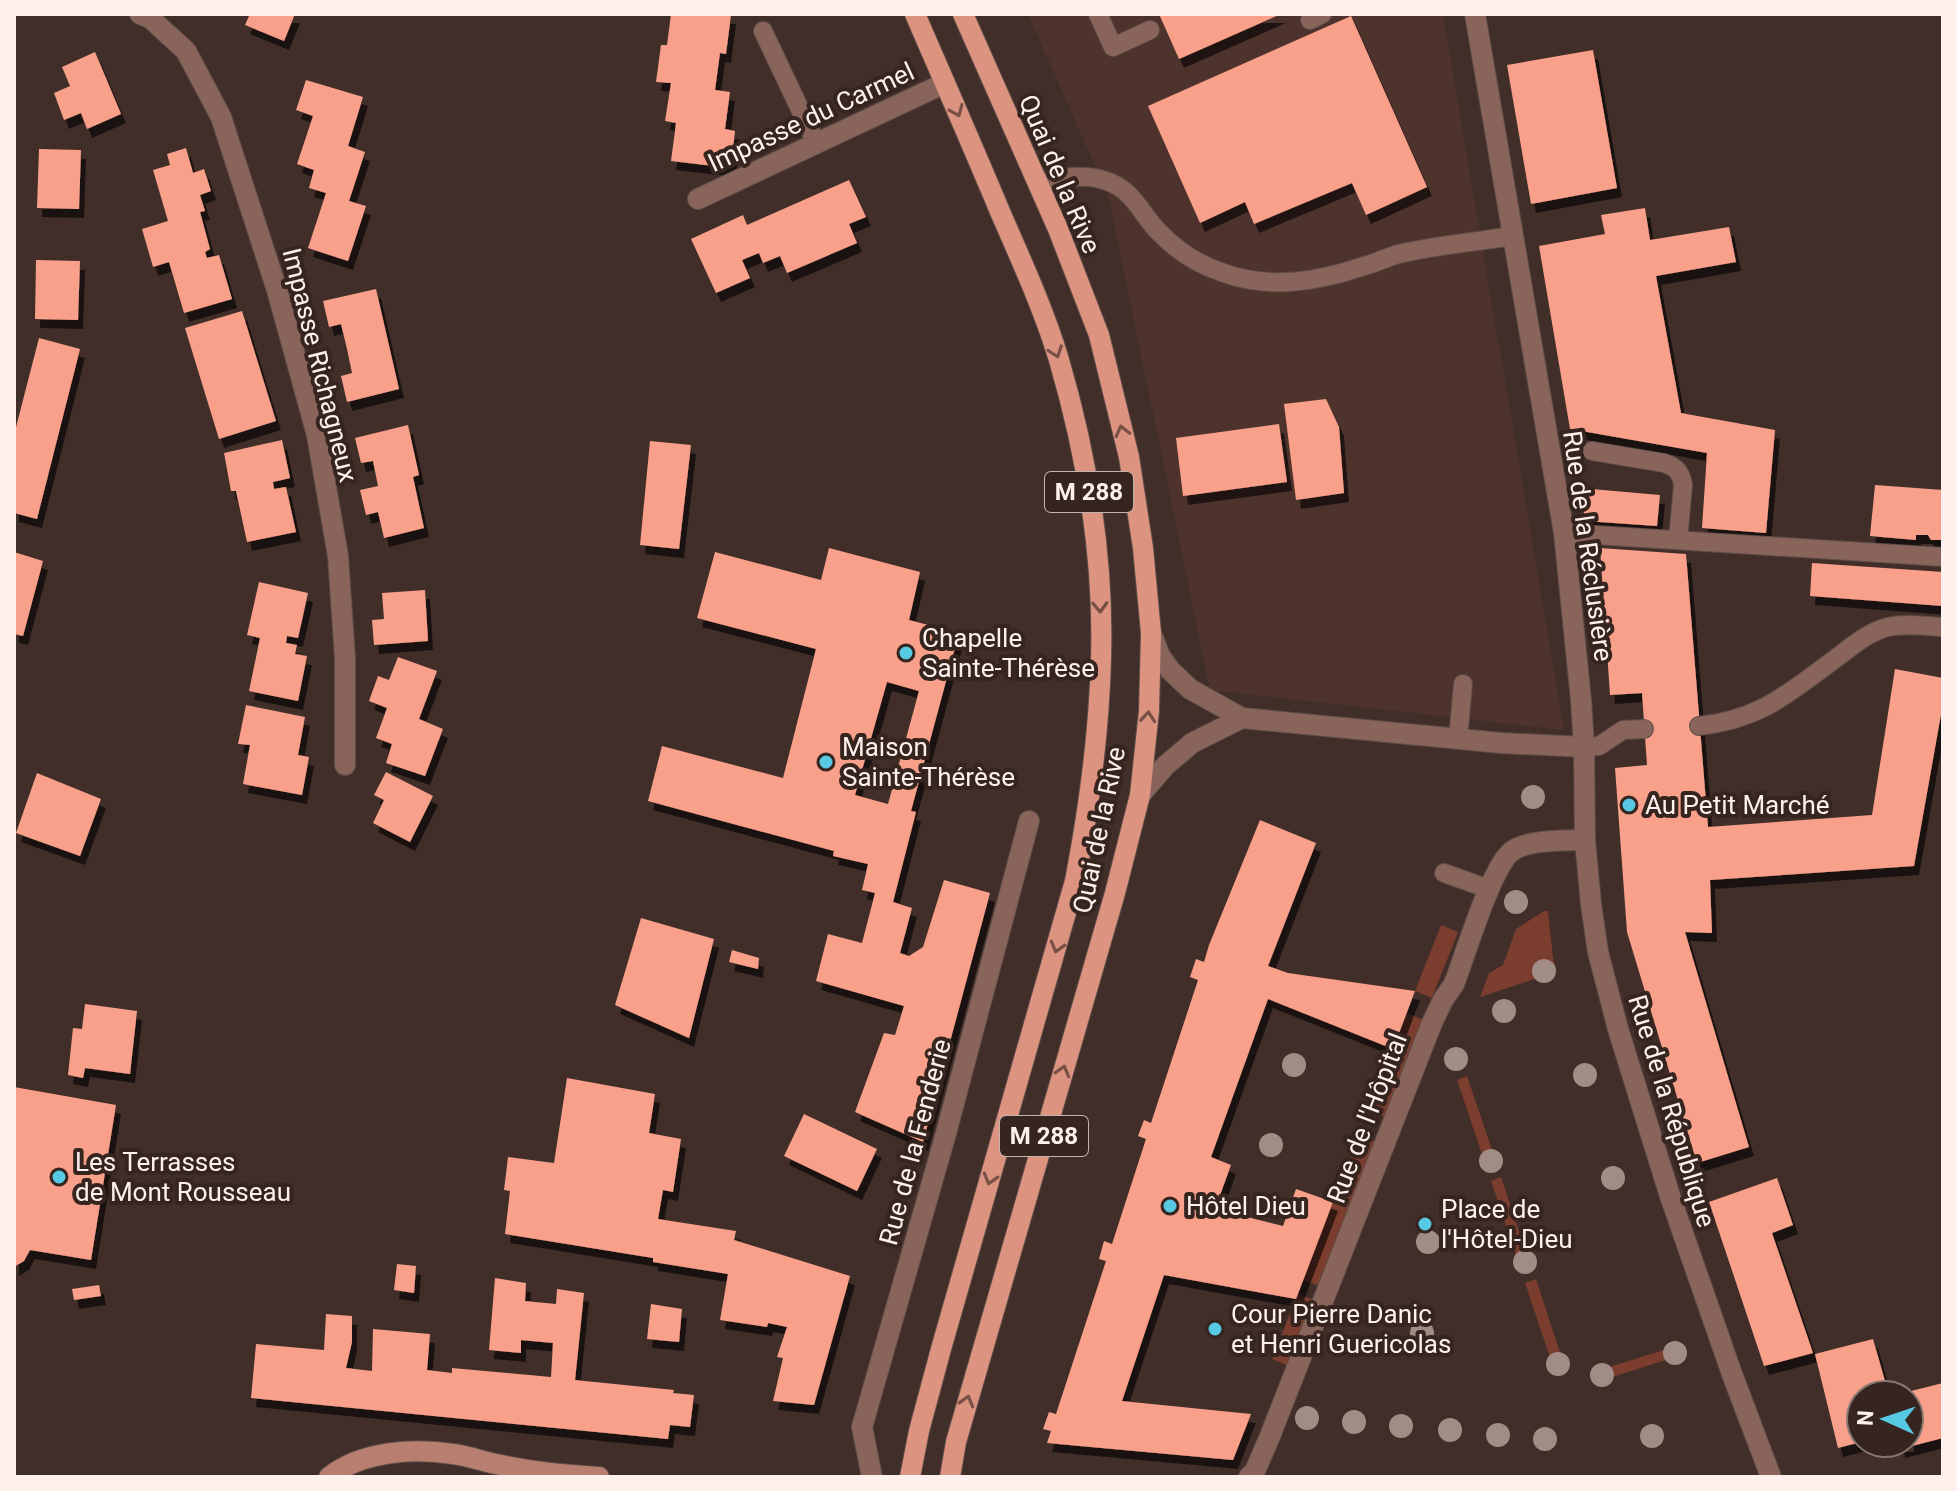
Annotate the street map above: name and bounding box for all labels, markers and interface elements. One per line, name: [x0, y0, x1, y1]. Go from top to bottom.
street label: Impasse du Carmel: [703, 56, 919, 178]
street label: Quai de la Rive: [1013, 90, 1107, 258]
one-way arrow: [948, 103, 964, 117]
street label: Impasse Richagneux: [276, 245, 364, 485]
one-way arrow: [1046, 344, 1062, 358]
one-way arrow: [1115, 425, 1132, 439]
street label: Rue de la Réclusière: [1557, 429, 1619, 663]
road number: M 288: [1045, 472, 1133, 512]
one-way arrow: [1091, 601, 1109, 614]
place label: Chapelle Sainte-Thérèse: [922, 623, 1095, 683]
marker: Chapelle Sainte-Thérèse: [897, 644, 915, 662]
one-way arrow: [1139, 710, 1156, 723]
place label: Maison Sainte-Thérèse: [842, 732, 1015, 792]
street label: Quai de la Rive: [1067, 744, 1131, 916]
marker: Maison Sainte-Thérèse: [817, 753, 835, 771]
place label: Au Petit Marché: [1645, 790, 1830, 820]
marker: Au Petit Marché: [1620, 796, 1638, 814]
one-way arrow: [1049, 939, 1066, 953]
street label: Rue de la République: [1622, 991, 1722, 1231]
street label: Rue de l'Hôpital: [1321, 1029, 1413, 1207]
street label: Rue de la Fenderie: [873, 1036, 957, 1248]
one-way arrow: [1054, 1064, 1070, 1078]
road number: M 288: [1000, 1116, 1088, 1156]
place label: Les Terrasses de Mont Rousseau: [75, 1147, 291, 1207]
marker: Les Terrasses de Mont Rousseau: [50, 1168, 68, 1186]
one-way arrow: [983, 1171, 999, 1185]
place label: Hôtel Dieu: [1186, 1191, 1306, 1221]
place label: Place de l'Hôtel-Dieu: [1441, 1194, 1573, 1254]
marker: Hôtel Dieu: [1161, 1197, 1179, 1215]
marker: Place de l'Hôtel-Dieu: [1416, 1215, 1434, 1233]
place label: Cour Pierre Danic et Henri Guericolas: [1231, 1299, 1451, 1359]
marker: Cour Pierre Danic et Henri Guericolas: [1206, 1320, 1224, 1338]
north arrow: [1845, 1379, 1925, 1459]
one-way arrow: [958, 1395, 974, 1408]
text: N: [1853, 1410, 1878, 1426]

